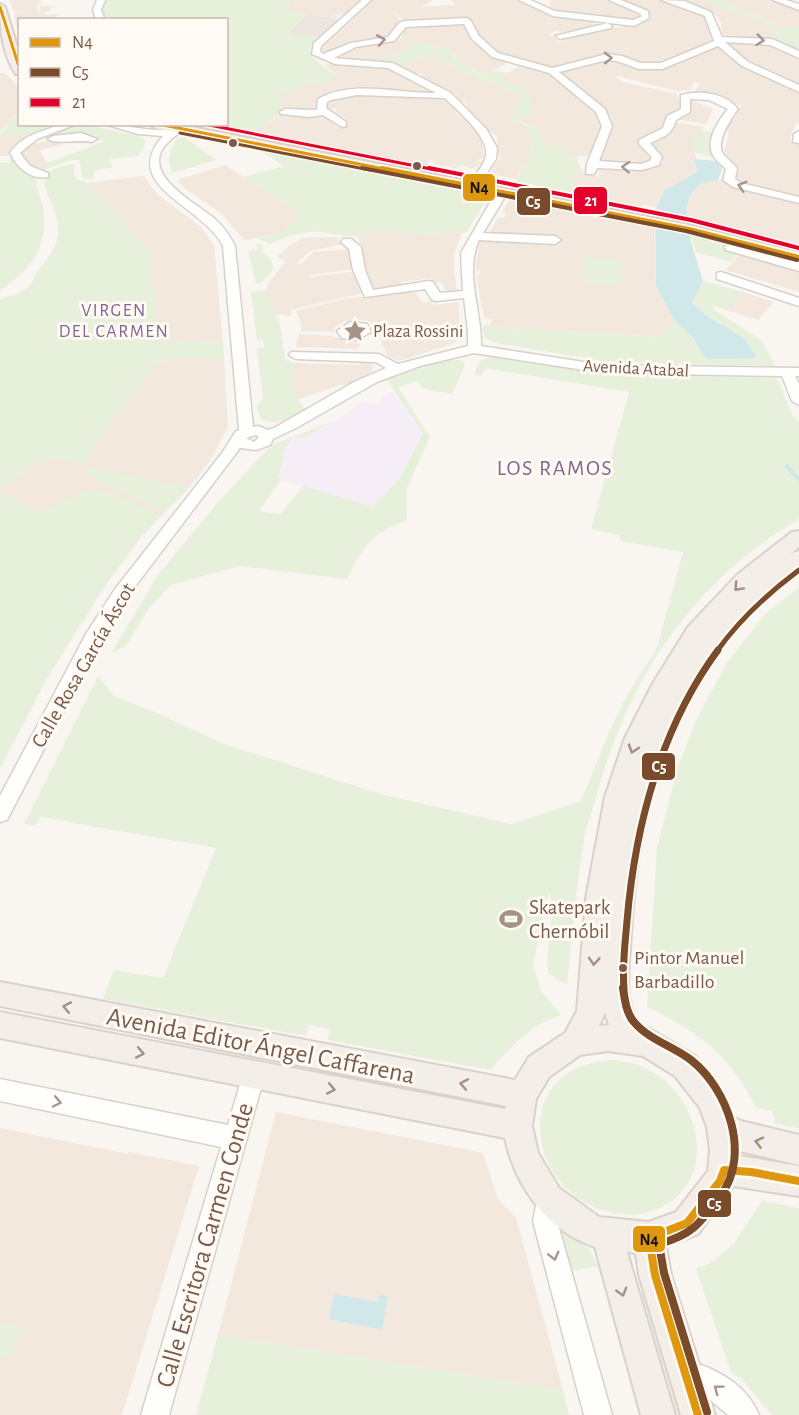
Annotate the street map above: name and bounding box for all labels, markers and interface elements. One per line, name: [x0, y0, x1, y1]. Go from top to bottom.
legend: [18, 18, 228, 126]
text: N4: [72, 34, 93, 52]
one-way arrow: [755, 34, 764, 46]
one-way arrow: [376, 35, 386, 47]
one-way arrow: [604, 52, 613, 65]
text: C5: [72, 64, 89, 82]
text: 21: [72, 94, 86, 112]
unlabelled marker: [227, 137, 239, 149]
unlabelled marker: [411, 160, 423, 172]
one-way arrow: [622, 160, 631, 173]
line badge: N4: [462, 173, 496, 202]
text: N4: [469, 180, 489, 196]
one-way arrow: [737, 181, 748, 193]
line badge: 21: [573, 186, 608, 215]
line badge: C5: [516, 187, 551, 216]
text: 21: [584, 193, 598, 209]
text: C5: [525, 194, 541, 210]
district label: VIRGEN DEL CARMEN: [59, 302, 169, 341]
place icon: Plaza Rossini: [342, 318, 368, 344]
place label: Plaza Rossini: [373, 323, 463, 341]
street label: Avenida Atabal: [583, 357, 689, 381]
district label: LOS RAMOS: [497, 457, 613, 479]
street label: Calle Rosa García Áscot: [26, 578, 139, 751]
one-way arrow: [734, 580, 745, 591]
one-way arrow: [628, 743, 640, 754]
line badge: C5: [641, 752, 676, 781]
text: C5: [651, 759, 667, 775]
place label: Skatepark Chernóbil: [529, 897, 611, 942]
sports icon: Skatepark Chernóbil: [498, 906, 524, 932]
place label: Pintor Manuel Barbadillo: [634, 948, 744, 992]
one-way arrow: [588, 957, 601, 966]
marker: Pintor Manuel Barbadillo: [617, 962, 629, 974]
one-way arrow: [62, 1001, 72, 1014]
street label: Avenida Editor Ángel Caffarena: [105, 1001, 417, 1089]
one-way arrow: [135, 1046, 145, 1059]
one-way arrow: [460, 1078, 470, 1091]
one-way arrow: [326, 1082, 336, 1095]
one-way arrow: [52, 1095, 62, 1108]
street label: Calle Escritora Carmen Conde: [152, 1100, 258, 1390]
one-way arrow: [755, 1136, 765, 1149]
line badge: C5: [697, 1189, 732, 1218]
text: C5: [706, 1196, 722, 1212]
line badge: N4: [632, 1225, 666, 1253]
text: N4: [639, 1232, 659, 1248]
one-way arrow: [546, 1251, 559, 1261]
one-way arrow: [615, 1286, 627, 1297]
one-way arrow: [714, 1385, 725, 1396]

